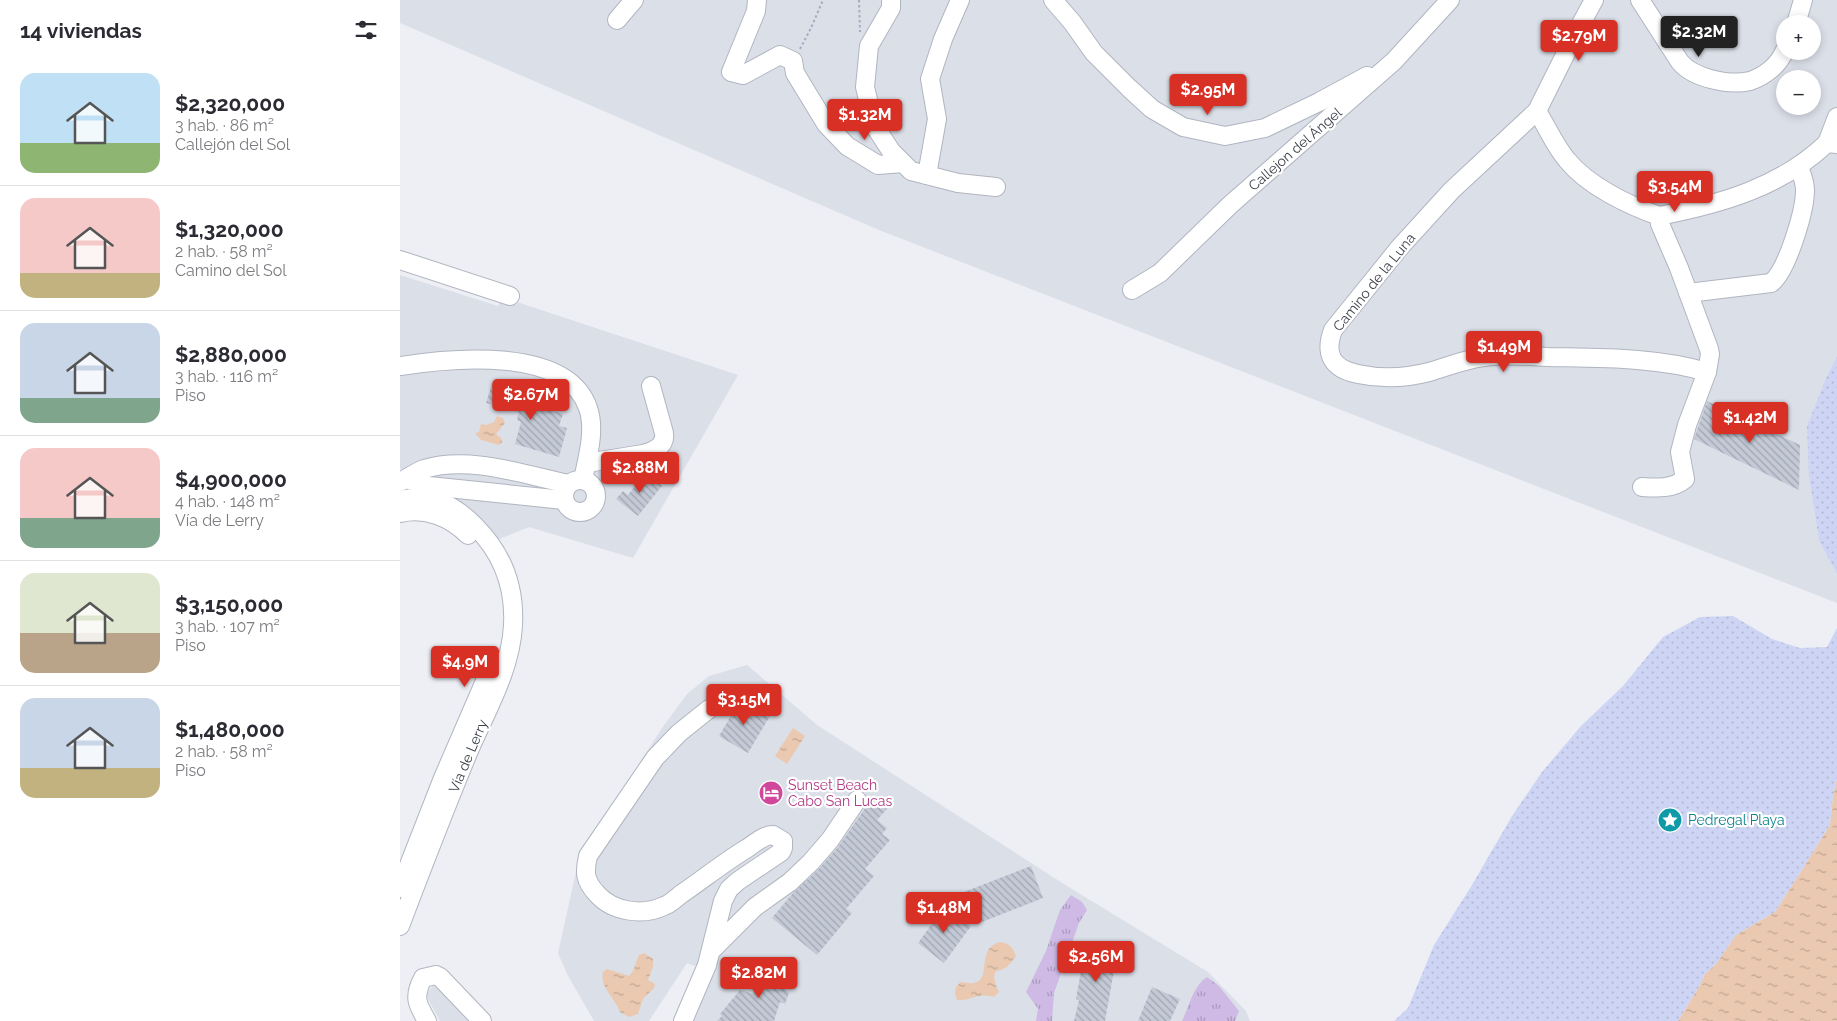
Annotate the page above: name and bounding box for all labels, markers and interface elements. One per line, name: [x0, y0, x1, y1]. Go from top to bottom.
pin: $2.32M: [1658, 15, 1740, 58]
map controls: [1776, 15, 1821, 115]
button: +: [1776, 15, 1821, 60]
icon: filters: [352, 16, 380, 44]
text: 14 viviendas: [20, 18, 142, 43]
pin: $2.79M: [1538, 20, 1620, 62]
text: $2.32M: [1672, 22, 1726, 41]
text: $2.79M: [1552, 26, 1606, 45]
button: −: [1776, 70, 1821, 115]
pin: $2.95M: [1167, 74, 1249, 116]
text: $2.95M: [1181, 80, 1235, 99]
text: $2,320,000: [175, 91, 285, 116]
icon: home: [60, 93, 120, 153]
pin: $1.32M: [824, 98, 906, 141]
street label: Callejon del Ángel: [1245, 103, 1345, 194]
text: $1.32M: [838, 105, 892, 124]
text: 3 hab. · 86 m²: [175, 116, 274, 135]
text: Callejón del Sol: [175, 135, 290, 154]
pin: $3.54M: [1634, 170, 1716, 213]
text: $3.54M: [1648, 177, 1702, 196]
text: $1,320,000: [175, 217, 284, 242]
icon: home: [60, 218, 120, 278]
street label: Camino de la Luna: [1330, 230, 1418, 334]
text: 2 hab. · 58 m²: [175, 242, 273, 261]
text: Camino del Sol: [175, 261, 287, 280]
pin: $1.49M: [1463, 330, 1545, 373]
text: $1.49M: [1477, 337, 1531, 356]
text: $2,880,000: [175, 342, 287, 367]
icon: home: [60, 343, 120, 403]
text: 3 hab. · 116 m²: [175, 367, 278, 386]
pin: $2.67M: [490, 378, 572, 421]
text: $2.67M: [503, 385, 559, 404]
text: Piso: [175, 386, 206, 405]
pin: $1.42M: [1709, 402, 1791, 444]
text: $1.42M: [1723, 408, 1777, 427]
pin: $2.88M: [599, 452, 681, 494]
text: $2.88M: [612, 458, 668, 477]
text: $4,900,000: [175, 467, 287, 492]
icon: home: [60, 468, 120, 528]
text: 4 hab. · 148 m²: [175, 492, 280, 511]
text: Vía de Lerry: [175, 511, 264, 530]
text: $3,150,000: [175, 592, 283, 617]
icon: home: [60, 593, 120, 653]
text: 3 hab. · 107 m²: [175, 617, 280, 636]
text: Piso: [175, 636, 206, 655]
pin: $4.9M: [430, 646, 500, 688]
text: $4.9M: [442, 652, 488, 671]
pin: $3.15M: [703, 684, 785, 726]
text: $3.15M: [717, 690, 771, 709]
text: $1,480,000: [175, 717, 285, 742]
street label: Vía de Lerry: [445, 717, 491, 795]
icon: home: [60, 718, 120, 778]
text: 2 hab. · 58 m²: [175, 742, 273, 761]
text: Piso: [175, 761, 206, 780]
place label: Sunset Beach Cabo San Lucas: [788, 777, 892, 809]
hotel icon: Sunset Beach Cabo San Lucas: [758, 780, 784, 806]
place icon: Pedregal Playa: [1657, 807, 1683, 833]
place label: Pedregal Playa: [1688, 812, 1785, 828]
pin: $1.48M: [903, 892, 985, 934]
text: $1.48M: [917, 898, 971, 917]
pin: $2.56M: [1055, 940, 1137, 983]
text: $2.56M: [1068, 947, 1124, 966]
pin: $2.82M: [718, 956, 800, 999]
text: $2.82M: [731, 963, 787, 982]

